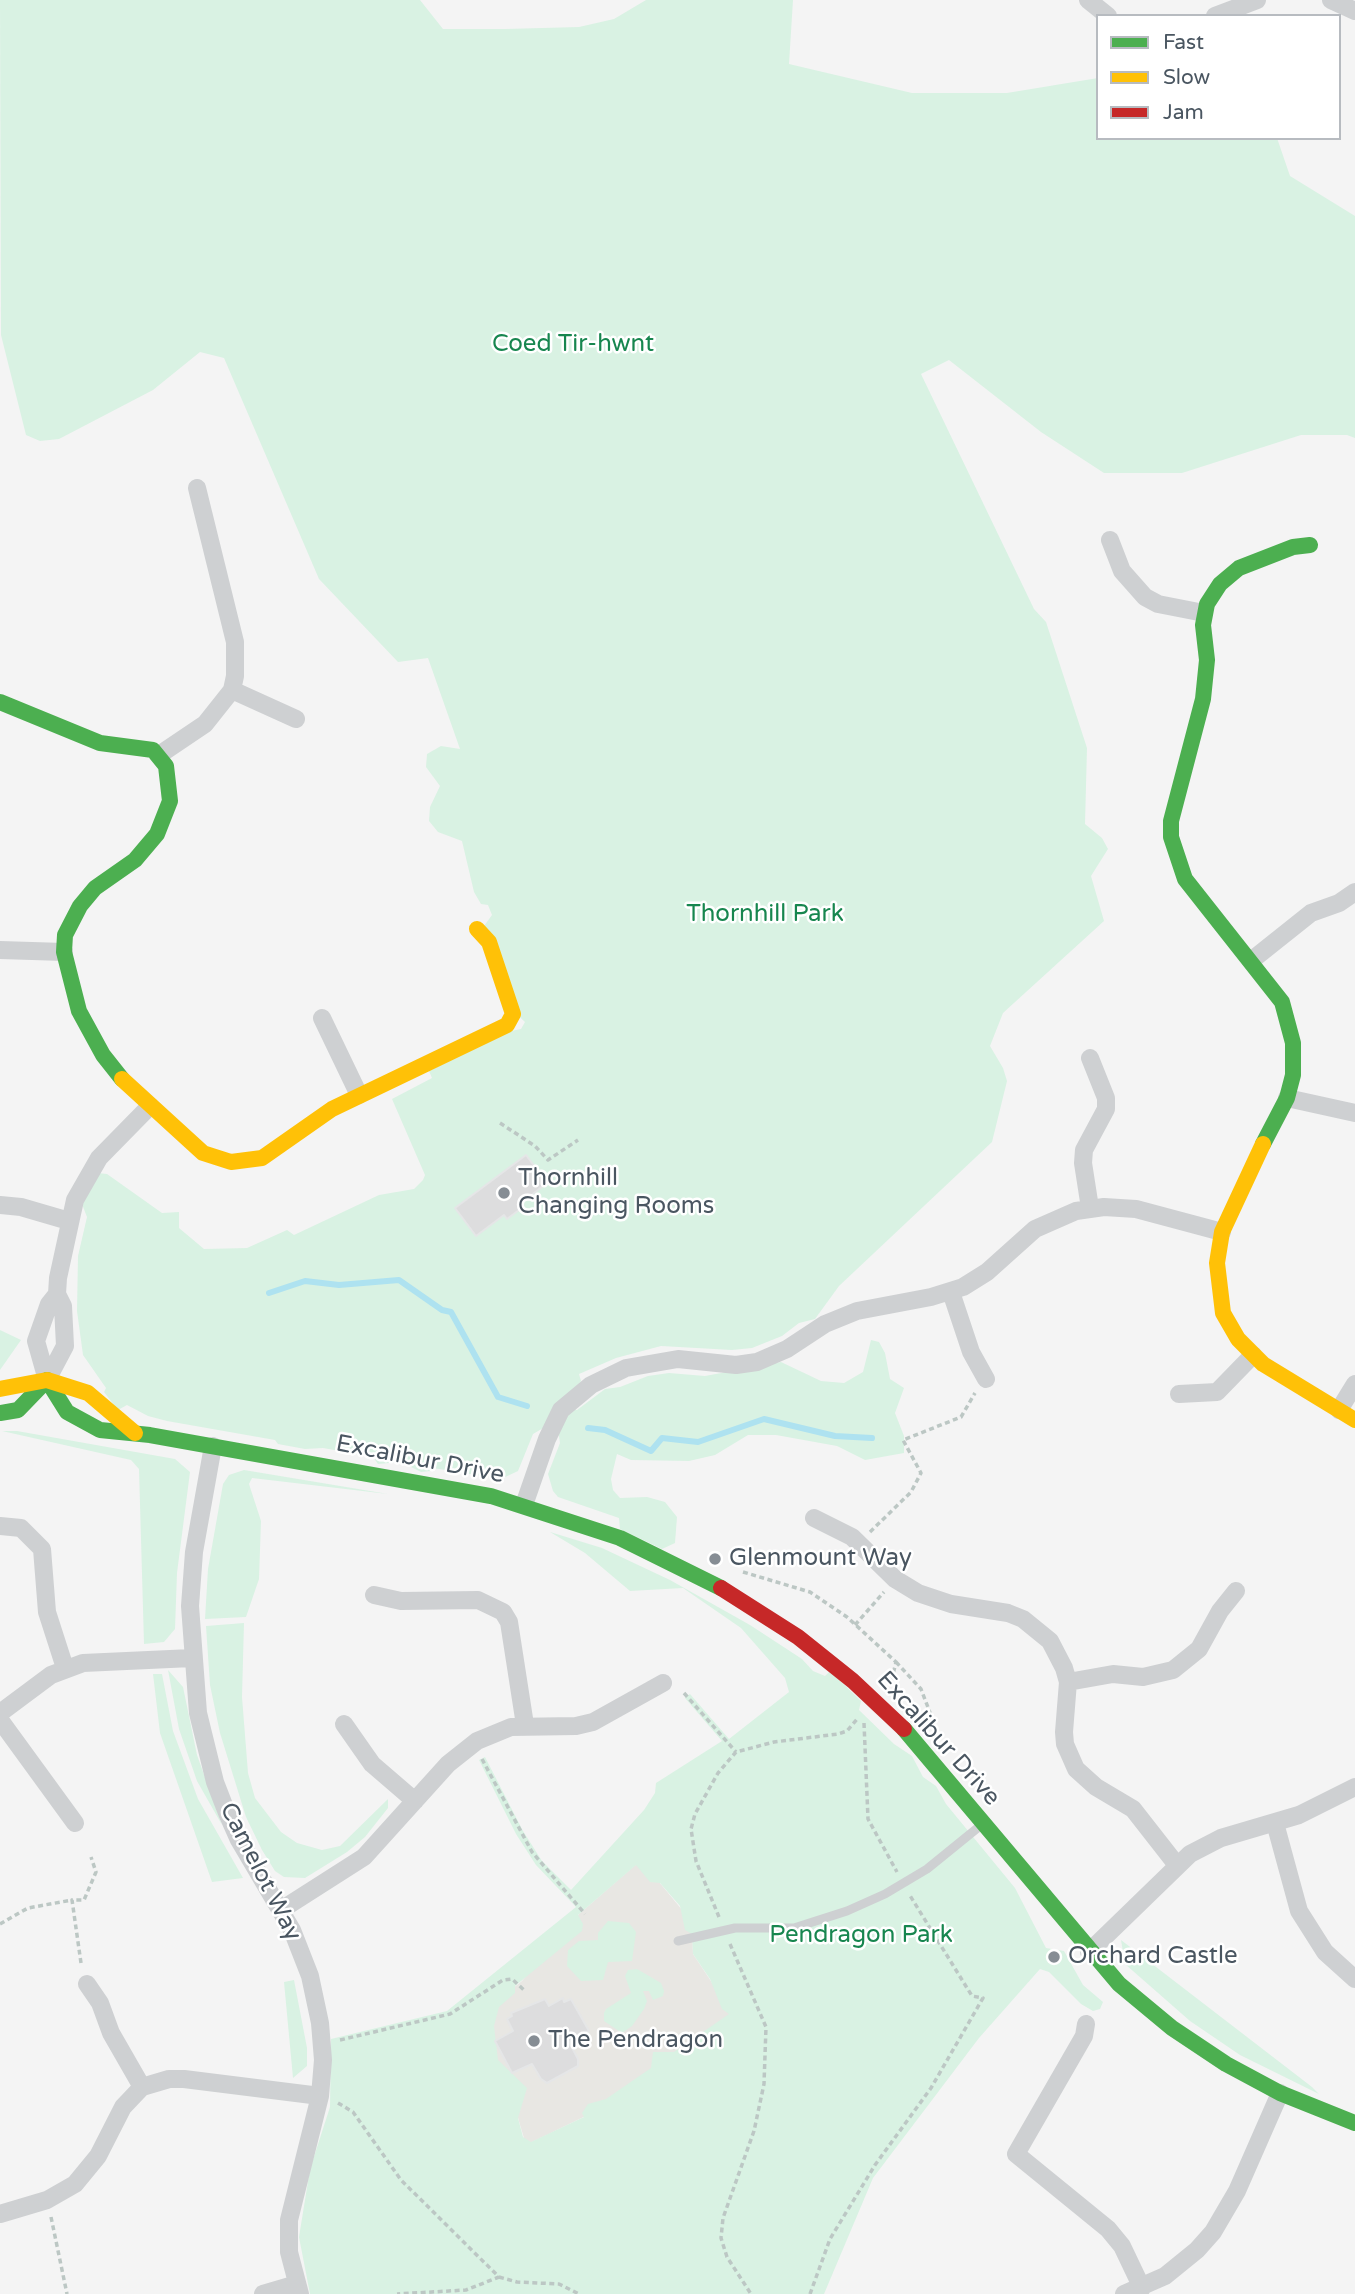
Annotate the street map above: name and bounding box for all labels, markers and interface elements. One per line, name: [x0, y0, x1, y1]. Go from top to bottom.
legend: [1096, 14, 1341, 140]
text: Fast: [1163, 30, 1204, 55]
text: Slow: [1163, 65, 1210, 90]
text: Jam: [1163, 100, 1204, 125]
park label: Coed Tir-hwnt: [492, 331, 654, 359]
park label: Thornhill Park: [686, 901, 844, 929]
place label: Thornhill Changing Rooms: [518, 1165, 714, 1221]
marker: Thornhill Changing Rooms: [496, 1185, 512, 1201]
street label: Excalibur Drive: [334, 1430, 506, 1490]
place label: Glenmount Way: [729, 1545, 912, 1573]
marker: Glenmount Way: [707, 1551, 723, 1567]
street label: Excalibur Drive: [870, 1666, 1006, 1812]
street label: Camelot Way: [213, 1798, 307, 1946]
park label: Pendragon Park: [769, 1922, 953, 1950]
place label: Orchard Castle: [1068, 1943, 1238, 1971]
marker: Orchard Castle: [1046, 1949, 1062, 1965]
place label: The Pendragon: [548, 2027, 723, 2055]
marker: The Pendragon: [526, 2033, 542, 2049]

